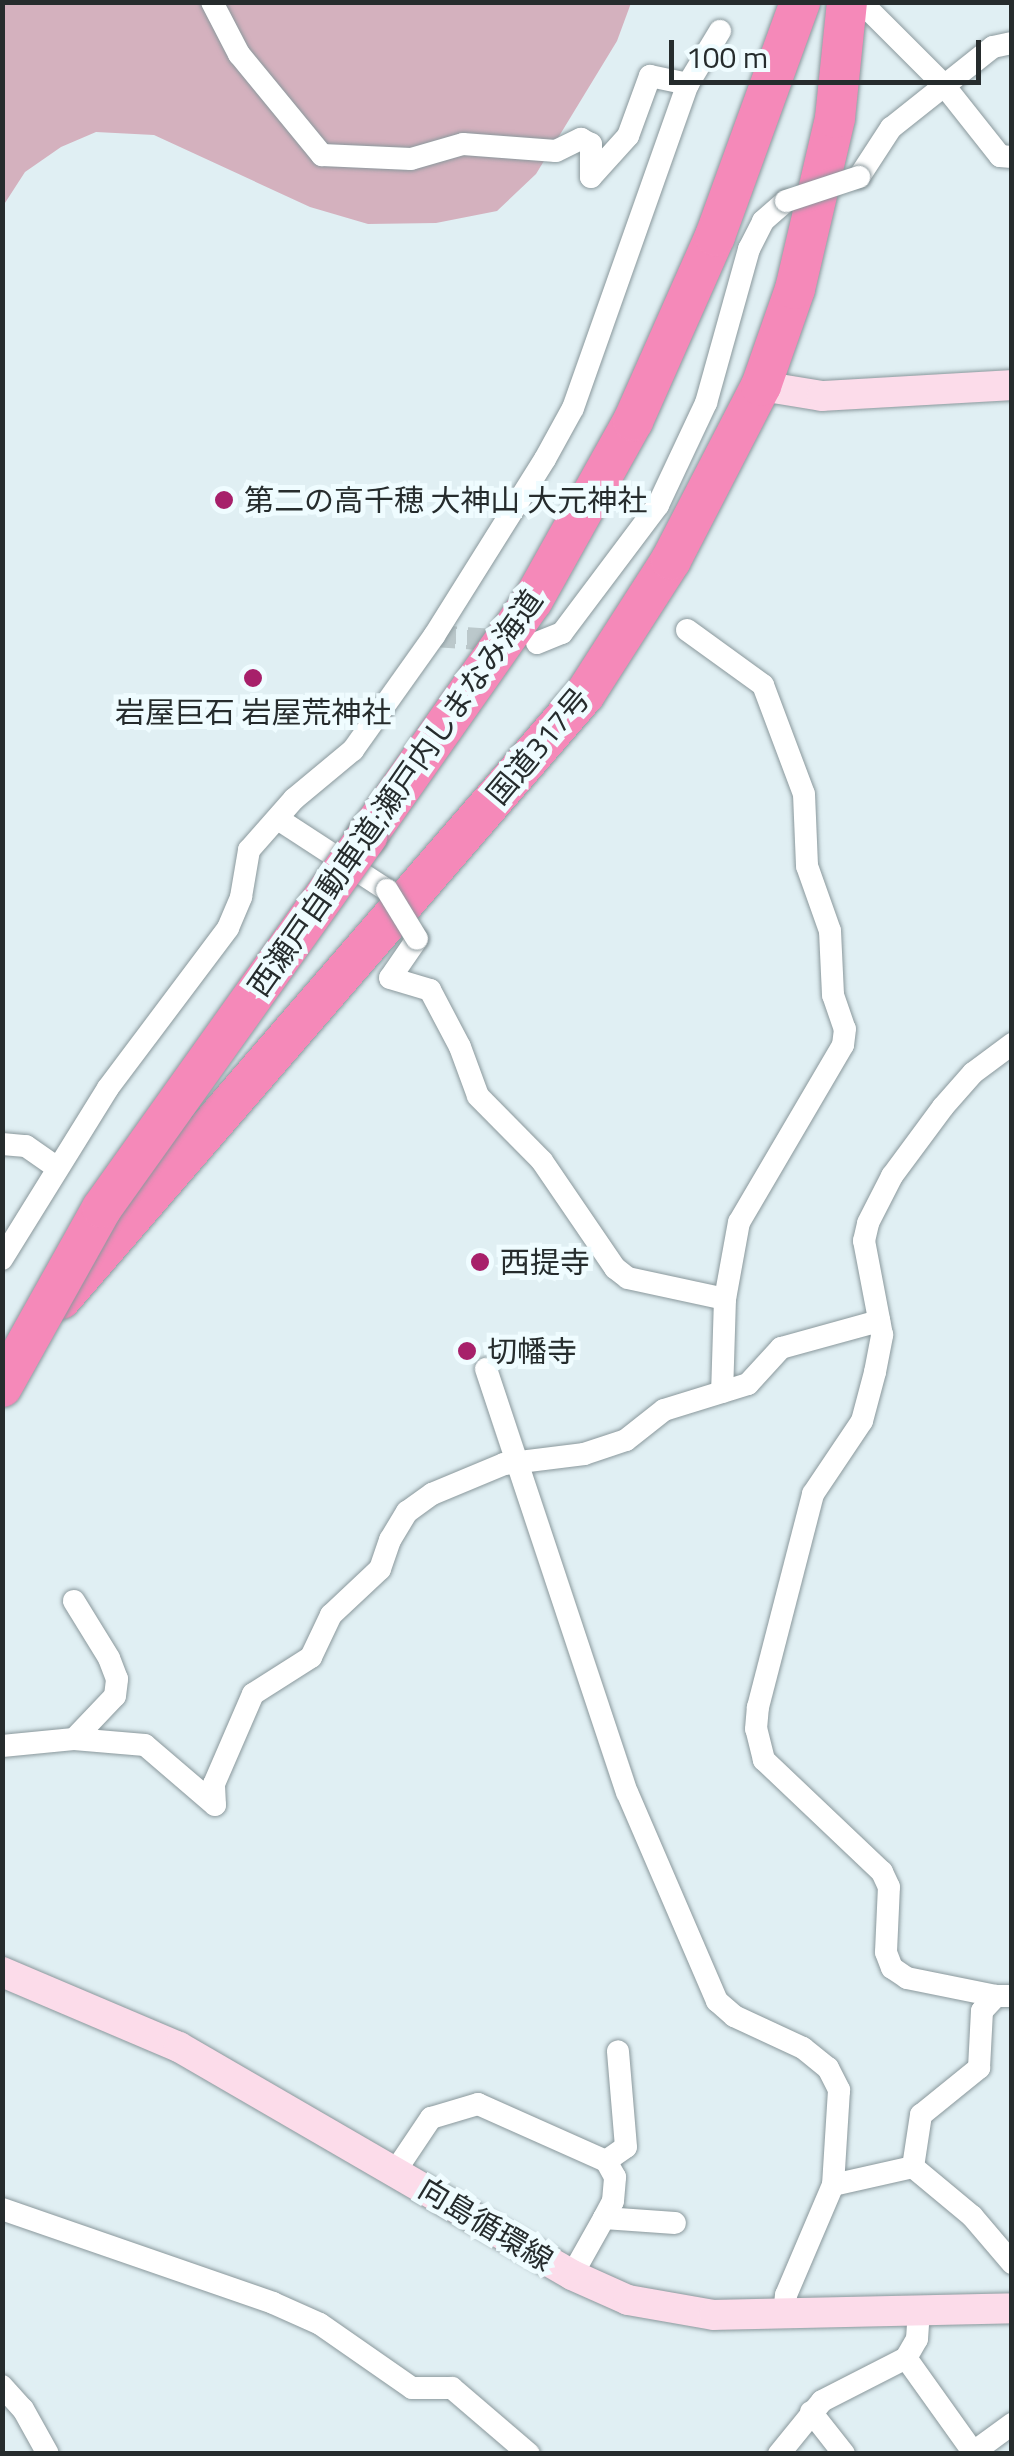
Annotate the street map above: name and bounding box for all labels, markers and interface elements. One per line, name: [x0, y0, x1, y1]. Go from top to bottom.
scale bar: [674, 20, 986, 82]
text: 100 m: [686, 34, 768, 80]
place label: 第二の高千穂 大神山 大元神社: [244, 482, 647, 518]
marker: 第二の高千穂 大神山 大元神社: [213, 489, 235, 511]
street label: 西瀬戸自動車道;瀬戸内しまなみ海道: [240, 583, 550, 1003]
marker: 岩屋巨石 岩屋荒神社: [242, 667, 264, 689]
street label: 国道317号: [479, 681, 597, 811]
place label: 岩屋巨石 岩屋荒神社: [115, 694, 391, 730]
place label: 西提寺: [500, 1244, 590, 1280]
marker: 西提寺: [469, 1251, 491, 1273]
place label: 切幡寺: [487, 1333, 577, 1369]
marker: 切幡寺: [456, 1340, 478, 1362]
street label: 向島循環線: [412, 2170, 560, 2278]

